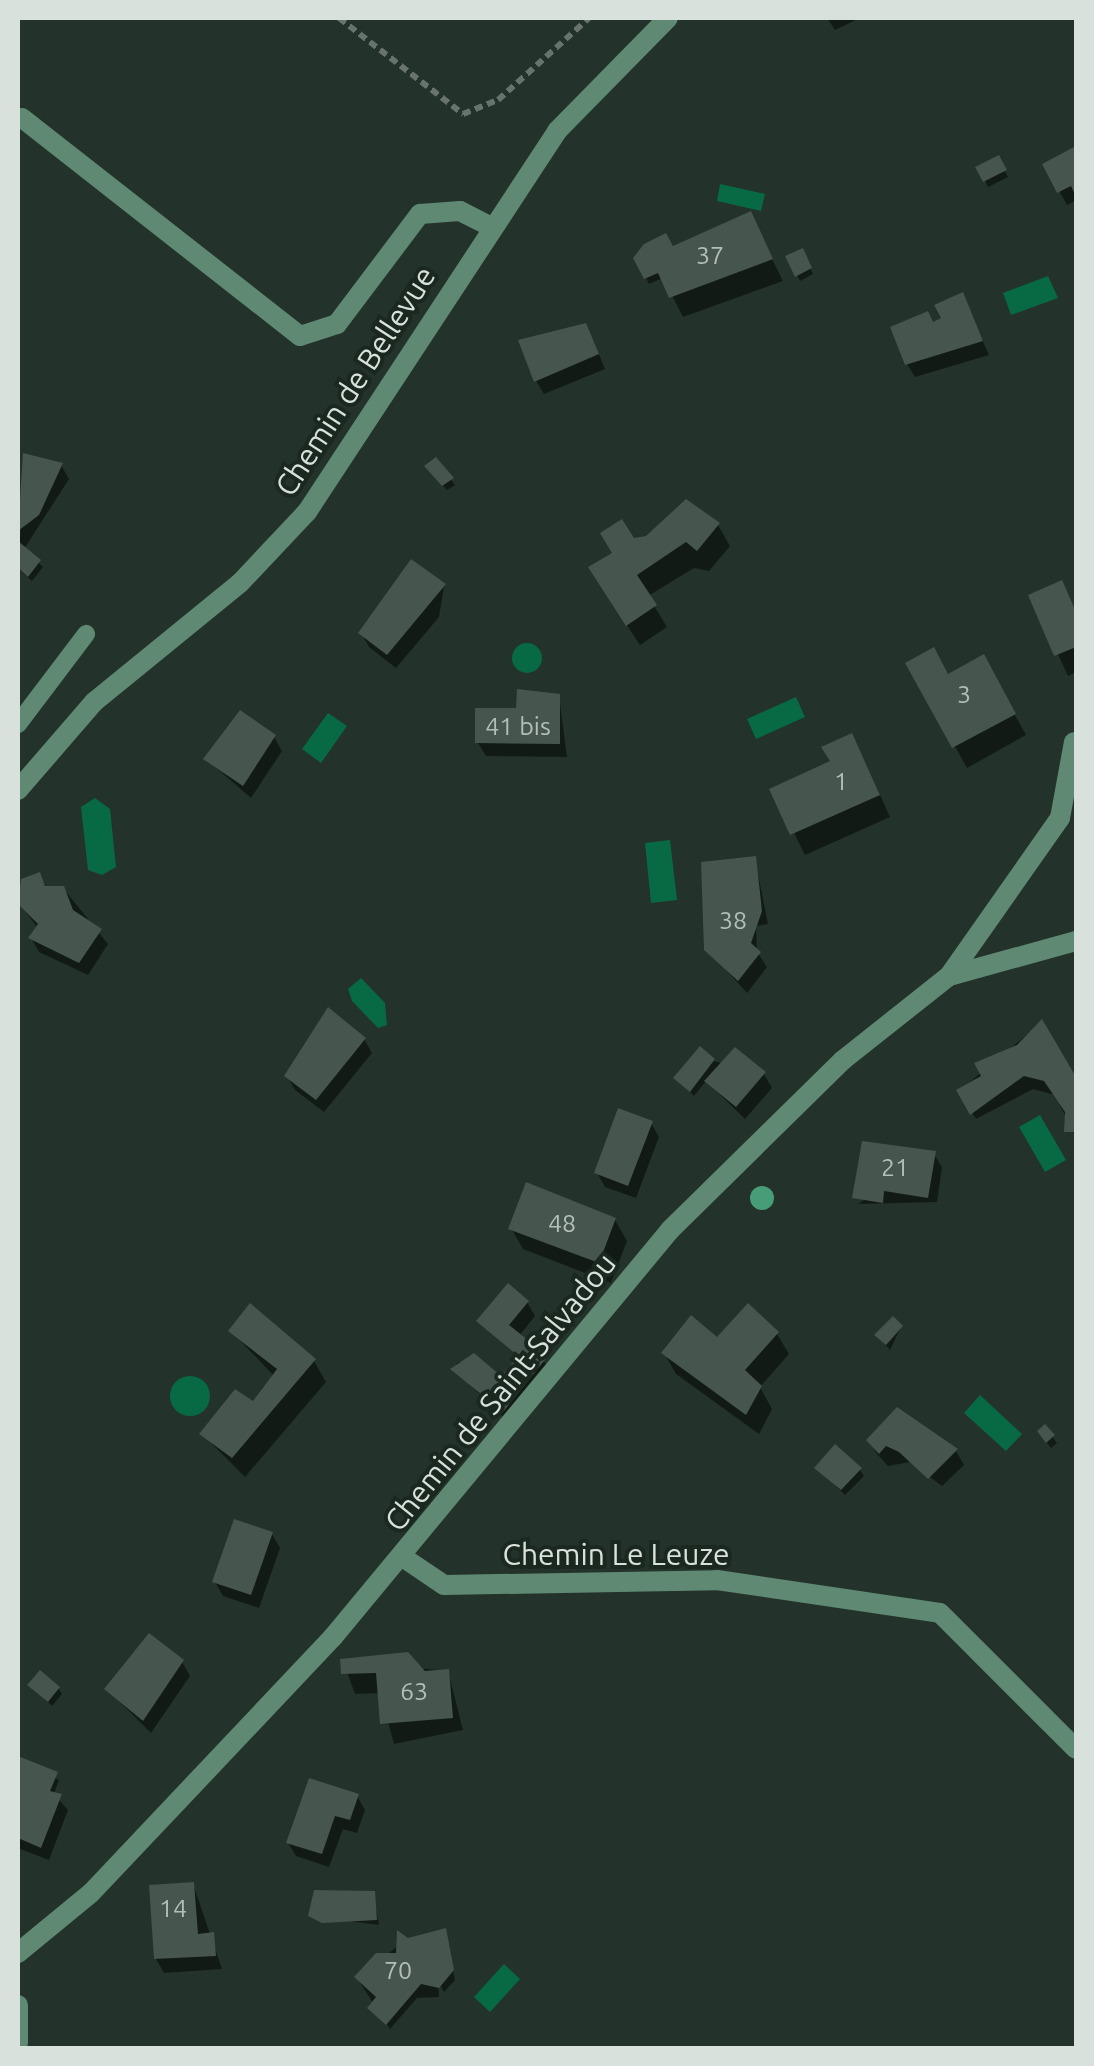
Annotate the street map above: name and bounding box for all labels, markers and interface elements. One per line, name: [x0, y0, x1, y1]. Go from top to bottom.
house number: 37: [696, 240, 724, 270]
street label: Chemin de Bellevue: [267, 259, 443, 503]
house number: 3: [957, 679, 971, 709]
house number: 41 bis: [485, 711, 551, 741]
house number: 1: [834, 766, 848, 796]
house number: 38: [719, 905, 747, 935]
house number: 21: [881, 1152, 909, 1182]
house number: 48: [548, 1208, 576, 1238]
street label: Chemin de Saint-Salvadou: [377, 1246, 623, 1538]
street label: Chemin Le Leuze: [502, 1536, 730, 1572]
house number: 63: [400, 1676, 428, 1706]
house number: 14: [159, 1893, 187, 1923]
house number: 70: [384, 1955, 412, 1985]

